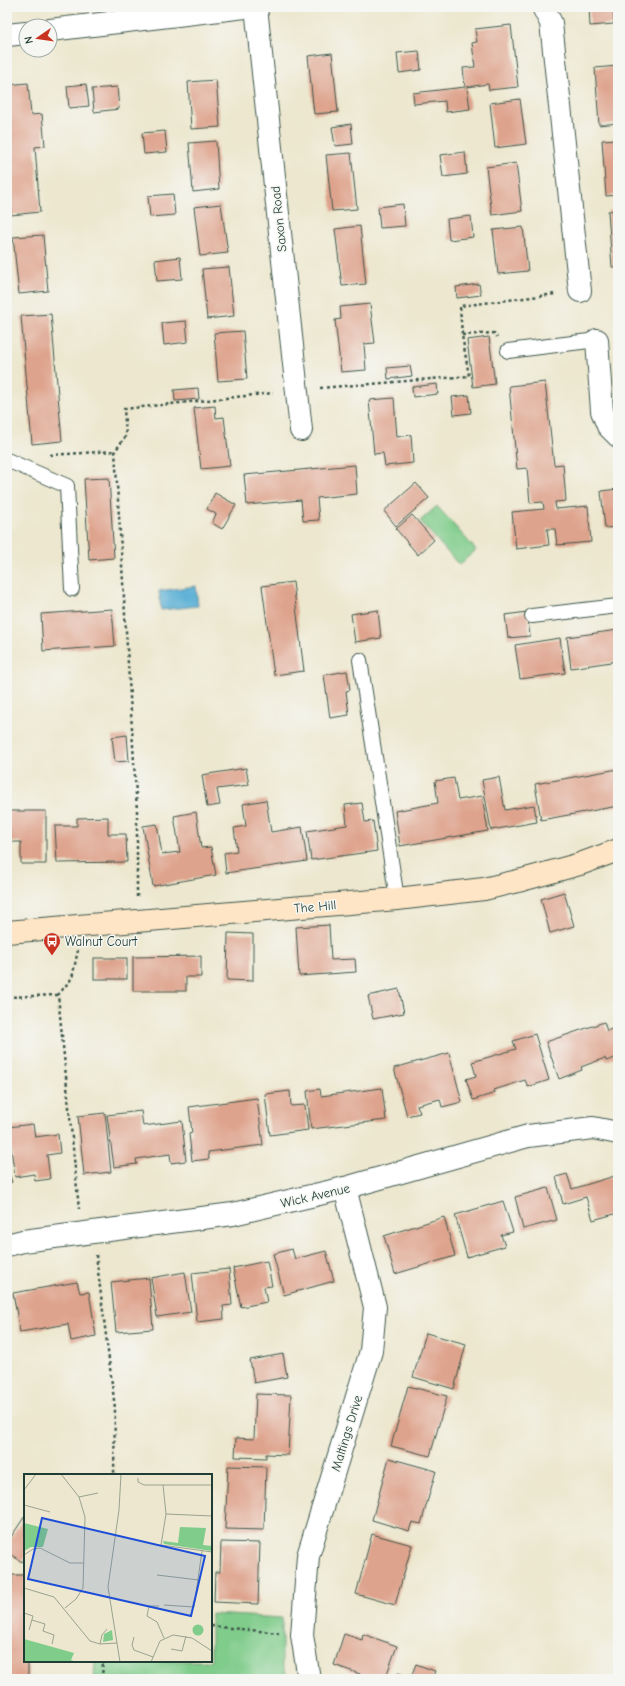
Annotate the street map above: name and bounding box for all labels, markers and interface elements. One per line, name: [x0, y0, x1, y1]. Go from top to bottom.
north arrow: [18, 18, 58, 58]
text: N: [22, 35, 36, 45]
street label: Saxon Road: [268, 185, 289, 253]
street label: The Hill: [293, 897, 337, 916]
bus stop icon: Walnut Court: [42, 931, 62, 956]
place label: Walnut Court: [65, 934, 138, 949]
street label: Wick Avenue: [279, 1180, 352, 1211]
street label: Maltings Drive: [328, 1393, 365, 1473]
inset map: [24, 1474, 212, 1662]

